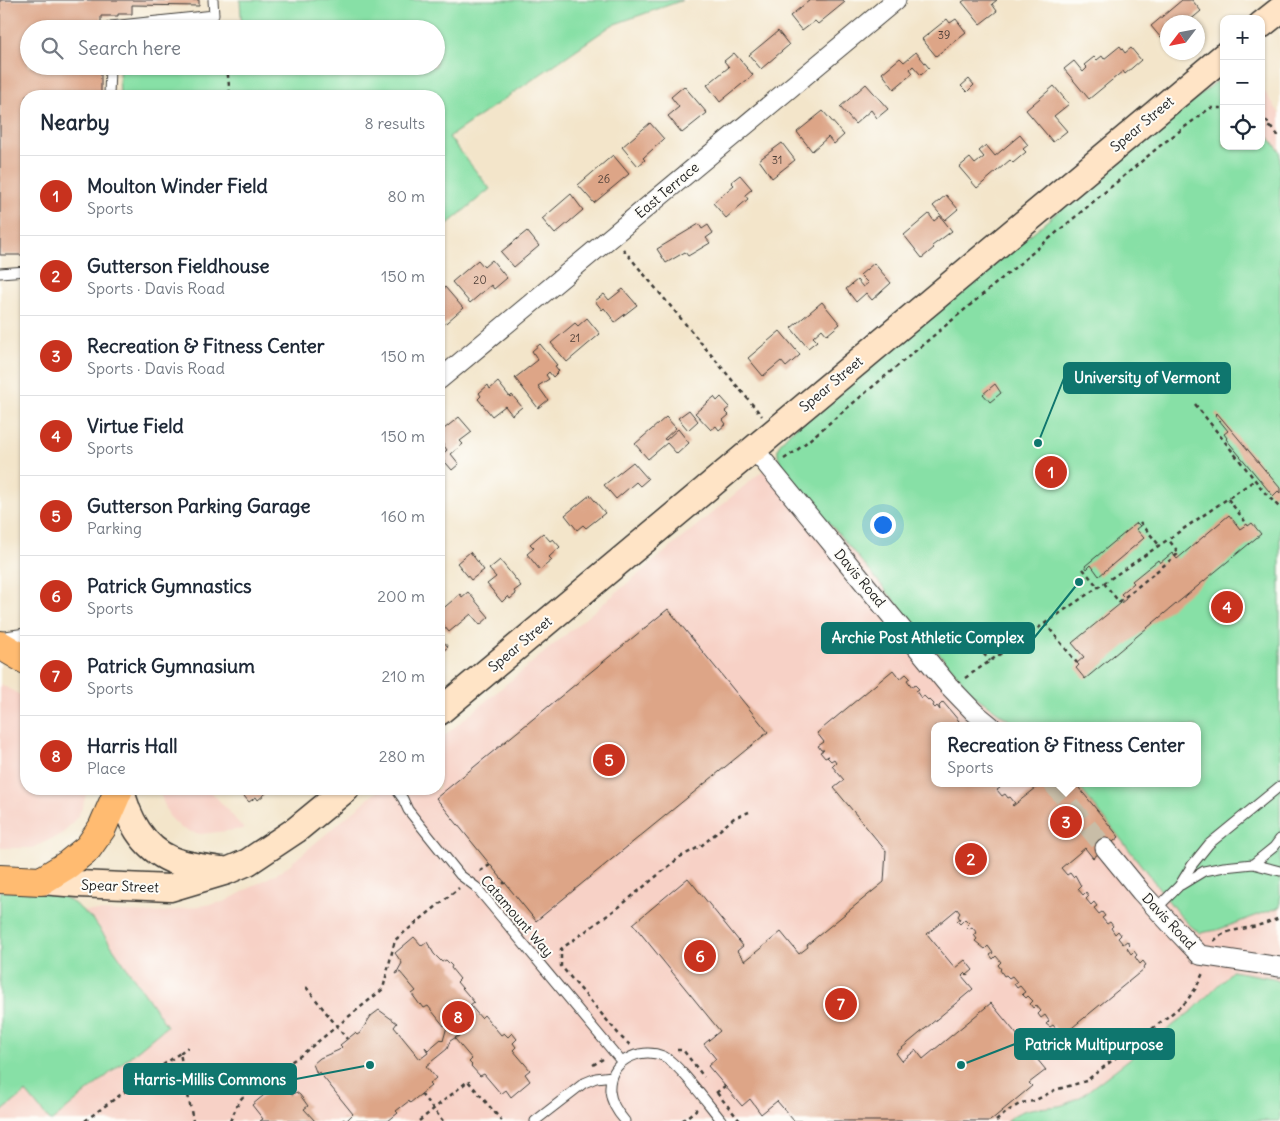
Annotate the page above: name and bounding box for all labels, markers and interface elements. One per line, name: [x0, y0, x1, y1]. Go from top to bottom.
north arrow: [1160, 15, 1205, 60]
map controls: [1220, 15, 1265, 150]
button: +: [1220, 15, 1265, 60]
search box: [20, 20, 445, 75]
house number: 39: [938, 28, 950, 42]
icon: search: [38, 34, 66, 62]
text: Search here: [78, 36, 181, 60]
button: −: [1220, 60, 1265, 105]
street label: Spear Street: [1106, 92, 1178, 156]
button: locate: [1220, 105, 1265, 150]
text: Nearby: [40, 109, 110, 136]
text: 8 results: [364, 113, 425, 133]
house number: 31: [772, 153, 782, 167]
street label: East Terrace: [631, 158, 703, 222]
house number: 26: [598, 172, 610, 186]
text: Moulton Winder Field: [87, 174, 268, 198]
text: 1: [53, 186, 59, 206]
text: 80 m: [387, 186, 425, 206]
text: Sports: [87, 198, 133, 218]
text: Gutterson Fieldhouse: [87, 254, 270, 278]
text: 2: [52, 266, 60, 286]
text: 150 m: [381, 266, 425, 286]
house number: 20: [473, 273, 487, 287]
text: Sports · Davis Road: [87, 278, 225, 298]
house number: 21: [570, 331, 580, 345]
text: Recreation & Fitness Center: [87, 334, 325, 358]
text: 3: [51, 346, 61, 366]
text: 150 m: [381, 346, 425, 366]
street label: Spear Street: [795, 352, 867, 416]
text: Sports · Davis Road: [87, 358, 225, 378]
callout: University of Vermont: [1064, 363, 1230, 393]
text: University of Vermont: [1074, 368, 1221, 388]
text: Virtue Field: [87, 414, 184, 438]
text: 4: [51, 426, 61, 446]
text: 150 m: [381, 426, 425, 446]
text: Sports: [87, 438, 133, 458]
pin: 1: [1035, 453, 1067, 491]
text: Gutterson Parking Garage: [87, 494, 311, 518]
text: 5: [51, 506, 61, 526]
text: 160 m: [381, 506, 425, 526]
your location: [870, 512, 896, 538]
text: Parking: [87, 518, 142, 538]
street label: Davis Road: [830, 545, 890, 611]
text: Patrick Gymnastics: [87, 574, 252, 598]
text: 6: [51, 586, 61, 606]
text: 200 m: [377, 586, 425, 606]
pin: 4: [1211, 588, 1243, 626]
text: Sports: [87, 598, 133, 618]
street label: Spear Street: [484, 612, 556, 676]
callout: Archie Post Athletic Complex: [822, 623, 1034, 653]
text: Archie Post Athletic Complex: [832, 628, 1025, 648]
text: Patrick Gymnasium: [87, 654, 255, 678]
text: 7: [52, 666, 60, 686]
text: 210 m: [382, 666, 425, 686]
text: Sports: [87, 678, 133, 698]
popup: [931, 722, 1201, 787]
text: Recreation & Fitness Center: [947, 733, 1185, 757]
text: Harris Hall: [87, 734, 177, 758]
pin: 5: [593, 741, 625, 779]
text: 8: [51, 746, 61, 766]
text: 280 m: [379, 746, 425, 766]
text: Sports: [947, 757, 993, 777]
text: Place: [87, 758, 126, 778]
pin: 3: [1050, 803, 1082, 841]
pin: 2: [955, 840, 987, 878]
street label: Catamount Way: [477, 871, 557, 961]
street label: Spear Street: [81, 876, 159, 896]
street label: Davis Road: [1138, 889, 1200, 953]
pin: 6: [684, 937, 716, 975]
pin: 7: [825, 985, 857, 1023]
pin: 8: [442, 998, 474, 1036]
callout: Patrick Multipurpose: [1015, 1029, 1174, 1059]
text: Patrick Multipurpose: [1025, 1035, 1163, 1055]
callout: Harris-Millis Commons: [124, 1064, 296, 1094]
text: Harris-Millis Commons: [134, 1070, 286, 1089]

